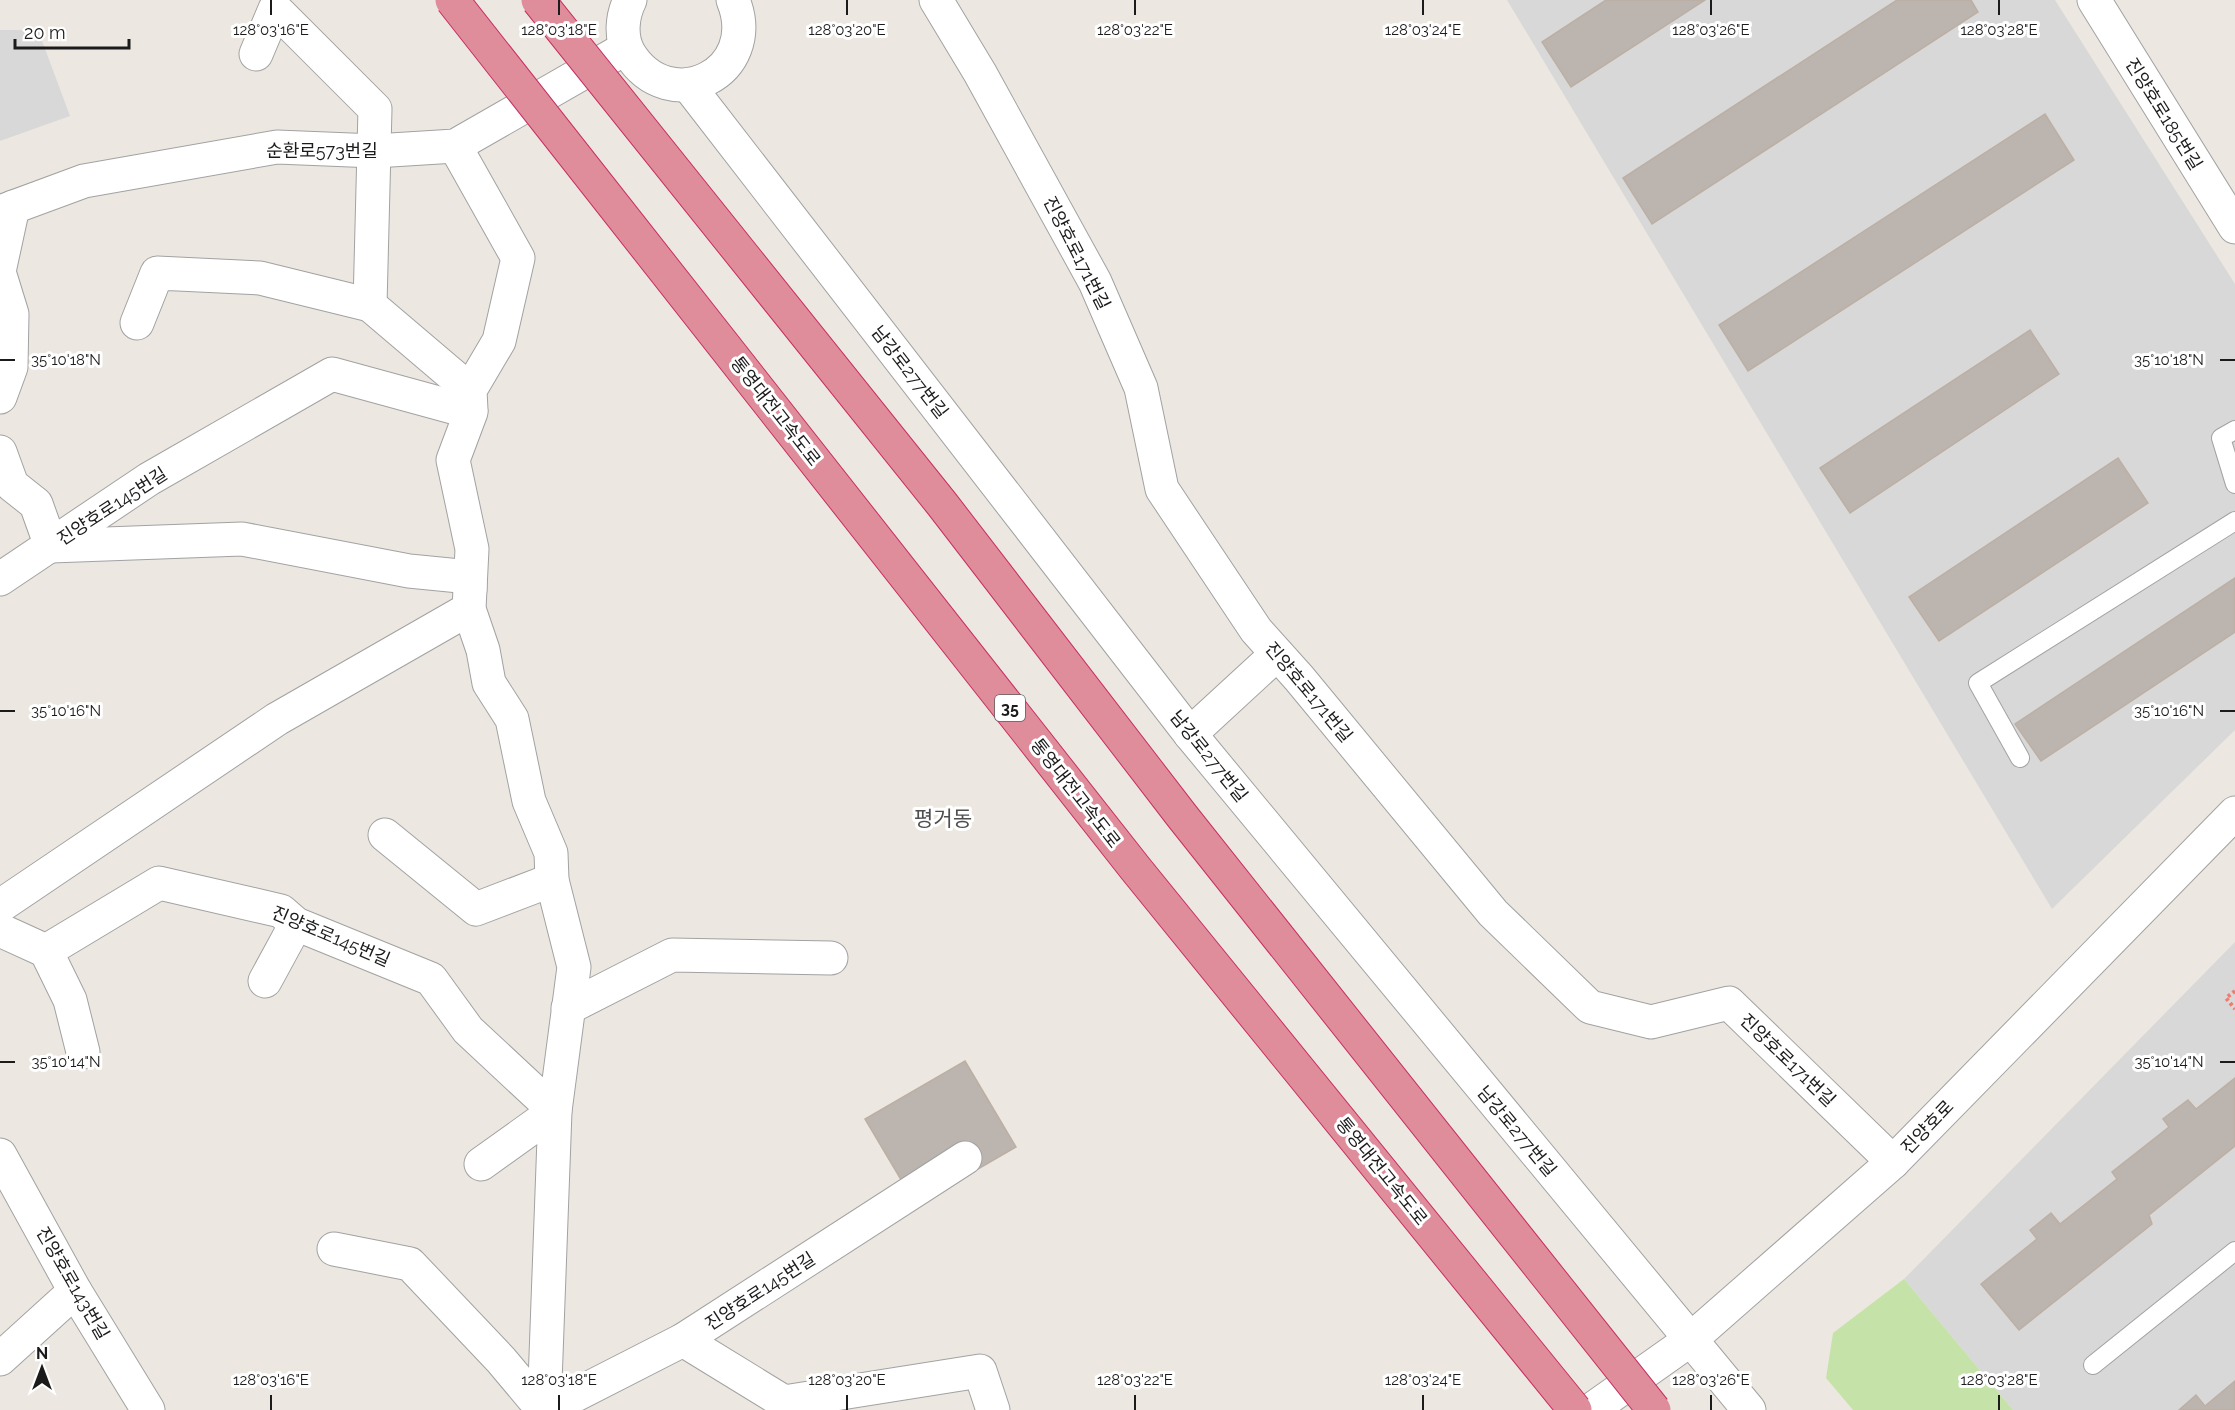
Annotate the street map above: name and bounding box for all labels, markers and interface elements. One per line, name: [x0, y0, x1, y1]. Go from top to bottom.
scale bar: [15, 12, 129, 50]
text: 128°03'16"E: [233, 21, 309, 39]
text: 128°03'18"E: [521, 21, 597, 39]
text: 128°03'20"E: [808, 21, 886, 39]
text: 128°03'22"E: [1097, 21, 1173, 39]
text: 128°03'24"E: [1385, 21, 1461, 39]
text: 128°03'26"E: [1672, 21, 1750, 39]
text: 128°03'28"E: [1960, 21, 2038, 39]
text: 20 m: [24, 22, 66, 43]
street label: 진양호로185번길: [2121, 54, 2207, 174]
street label: 순환로573번길: [266, 140, 378, 161]
street label: 진양호로171번길: [1039, 193, 1115, 313]
street label: 남강로277번길: [867, 322, 953, 422]
text: 35°10'18"N: [31, 351, 101, 369]
text: 35°10'18"N: [2134, 351, 2204, 369]
street label: 통영대전고속도로: [727, 352, 825, 470]
street label: 진양호로145번길: [53, 463, 171, 549]
street label: 진양호로171번길: [1261, 638, 1357, 746]
road number: 35: [995, 695, 1025, 721]
text: 35°10'16"N: [31, 702, 101, 720]
text: 35°10'16"N: [2134, 702, 2204, 720]
street label: 남강로277번길: [1166, 706, 1252, 806]
street label: 통영대전고속도로: [1027, 734, 1125, 852]
district label: 평거동: [914, 806, 972, 831]
street label: 진양호로145번길: [269, 902, 393, 970]
street label: 진양호로171번길: [1736, 1009, 1840, 1111]
text: 35°10'14"N: [31, 1053, 101, 1071]
text: 35°10'14"N: [2134, 1053, 2204, 1071]
street label: 남강로277번길: [1473, 1082, 1561, 1180]
street label: 진양호로: [1896, 1096, 1958, 1158]
street label: 통영대전고속도로: [1332, 1113, 1432, 1229]
street label: 진양호로143번길: [32, 1223, 114, 1343]
street label: 진양호로145번길: [701, 1248, 819, 1334]
north arrow: [12, 1338, 72, 1398]
text: N: [36, 1344, 48, 1363]
text: 128°03'16"E: [233, 1371, 309, 1389]
text: 128°03'18"E: [521, 1371, 597, 1389]
text: 128°03'20"E: [808, 1371, 886, 1389]
text: 128°03'22"E: [1097, 1371, 1173, 1389]
text: 128°03'24"E: [1385, 1371, 1461, 1389]
text: 128°03'26"E: [1672, 1371, 1750, 1389]
text: 128°03'28"E: [1960, 1371, 2038, 1389]

